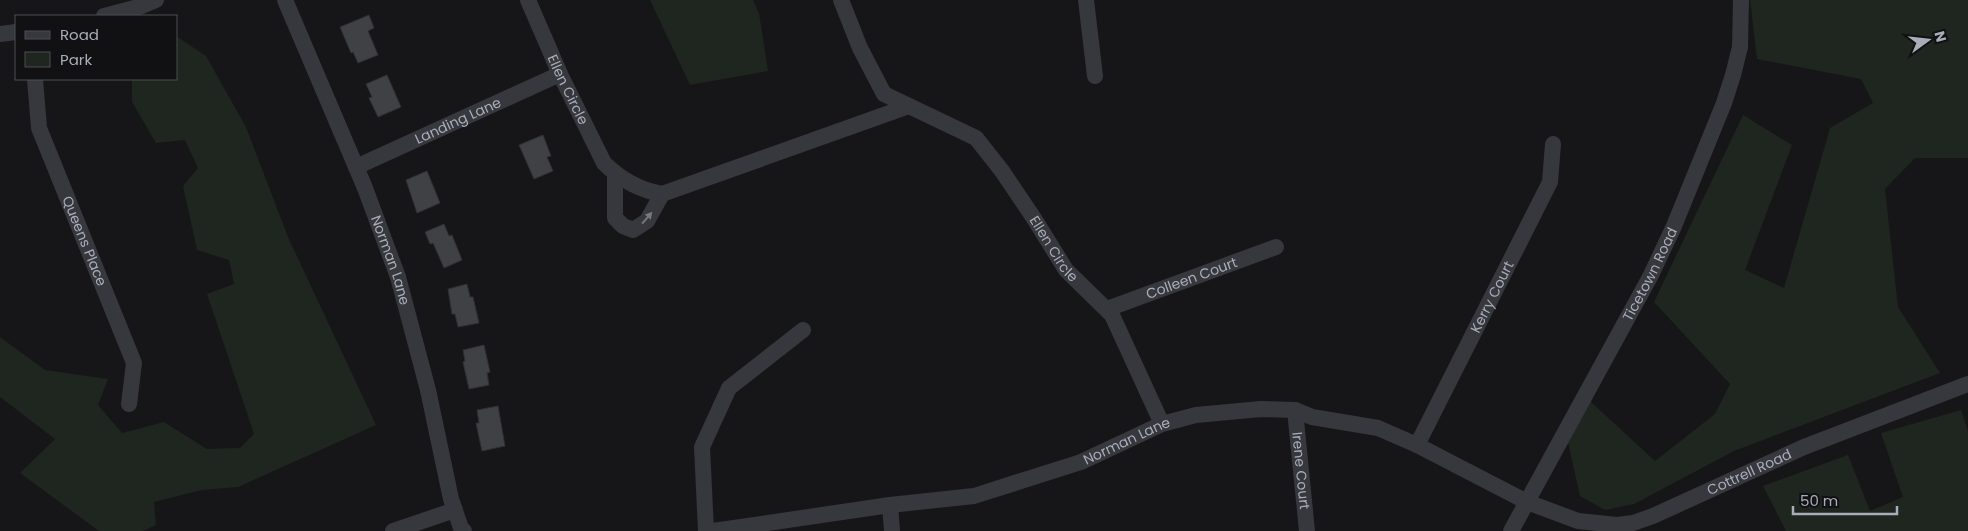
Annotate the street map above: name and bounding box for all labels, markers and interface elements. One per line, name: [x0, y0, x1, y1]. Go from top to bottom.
legend: [15, 15, 178, 80]
north arrow: [1903, 15, 1953, 65]
text: Road: [60, 24, 99, 45]
text: N: [1930, 29, 1952, 44]
text: Park: [60, 49, 92, 70]
street label: Ellen Circle: [543, 51, 594, 128]
street label: Landing Lane: [412, 92, 505, 149]
street label: Queens Place: [57, 193, 112, 289]
street label: Norman Lane: [366, 212, 415, 308]
one-way arrow: [641, 212, 652, 225]
street label: Ellen Circle: [1025, 212, 1083, 287]
street label: Ticetown Road: [1618, 224, 1682, 325]
street label: Colleen Court: [1143, 252, 1240, 304]
street label: Kerry Court: [1465, 257, 1518, 336]
street label: Norman Lane: [1080, 412, 1172, 470]
street label: Irene Court: [1287, 431, 1315, 510]
street label: Cottrell Road: [1704, 444, 1795, 500]
scale bar: [1793, 484, 1897, 516]
text: 50 m: [1800, 490, 1838, 511]

